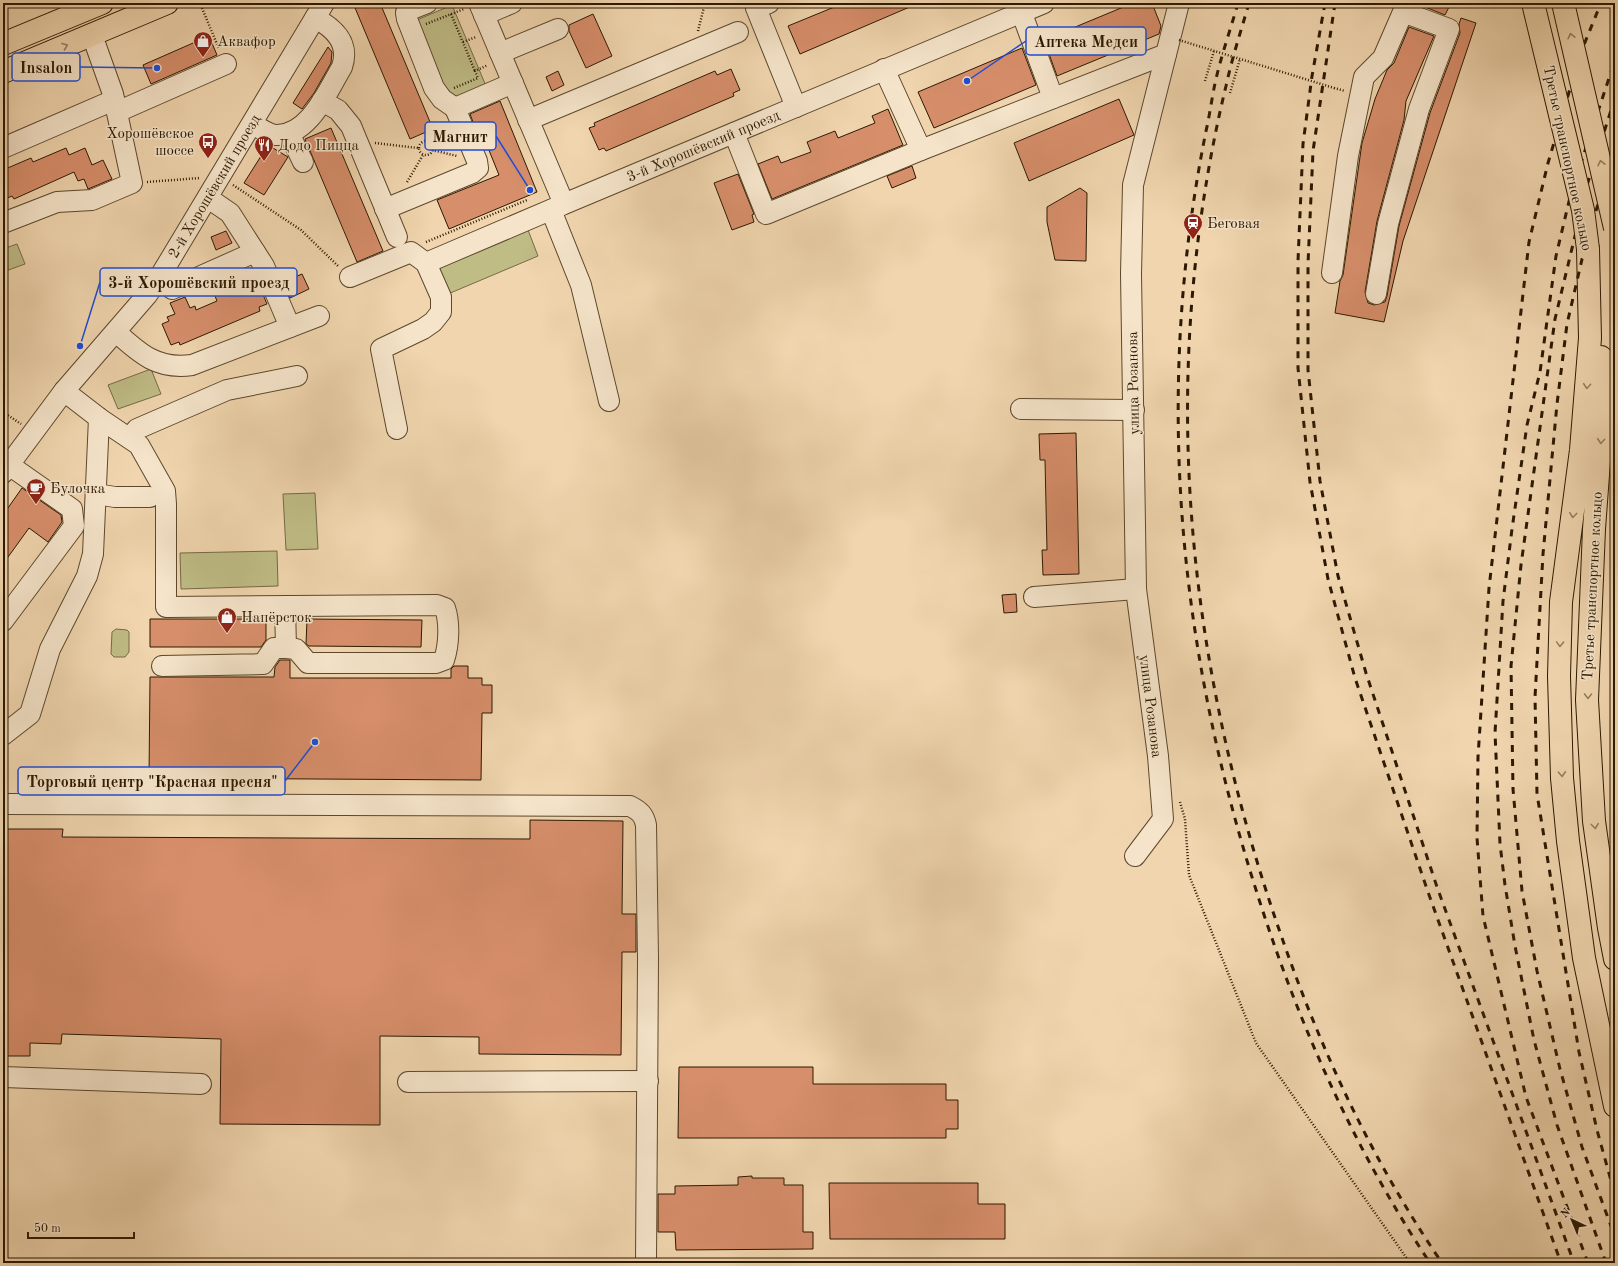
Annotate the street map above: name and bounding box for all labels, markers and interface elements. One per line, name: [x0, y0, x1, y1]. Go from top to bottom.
callout: Аптека Медси: [1026, 27, 1146, 55]
shop icon: Аквафор: [192, 30, 214, 58]
one-way arrow: [1568, 33, 1576, 39]
place label: Аквафор: [217, 35, 276, 50]
text: Аптека Медси: [1034, 35, 1138, 51]
one-way arrow: [61, 43, 68, 51]
callout: Insalon: [12, 53, 80, 81]
text: Insalon: [20, 61, 73, 77]
street label: Третье транспортное кольцо: [1540, 64, 1594, 252]
street label: 3-й Хорошёвский проезд: [625, 108, 783, 186]
street label: 2-й Хорошёвский проезд: [167, 112, 264, 261]
callout: Магнит: [425, 122, 496, 150]
place label: Хорошёвское шоссе: [107, 127, 194, 159]
text: Магнит: [432, 130, 488, 146]
bus stop icon: Хорошёвское шоссе: [197, 131, 219, 159]
restaurant icon: Додо Пицца: [253, 134, 275, 162]
place label: Додо Пицца: [278, 139, 359, 154]
one-way arrow: [1597, 159, 1606, 166]
station icon: Беговая: [1182, 212, 1204, 240]
place label: Беговая: [1207, 217, 1260, 232]
callout: 3-й Хорошёвский проезд: [100, 268, 297, 296]
text: 3-й Хорошёвский проезд: [108, 276, 290, 292]
street label: улица Розанова: [1126, 330, 1143, 435]
one-way arrow: [1582, 383, 1591, 389]
one-way arrow: [1596, 438, 1605, 444]
cafe icon: Булочка: [25, 477, 47, 505]
place label: Булочка: [50, 482, 106, 497]
street label: Третье транспортное кольцо: [1581, 491, 1606, 681]
one-way arrow: [1569, 512, 1578, 518]
shop icon: Напёрсток: [216, 606, 238, 634]
place label: Напёрсток: [241, 611, 312, 626]
one-way arrow: [1556, 641, 1564, 647]
street label: улица Розанова: [1136, 654, 1163, 759]
one-way arrow: [1584, 693, 1592, 699]
callout: Торговый центр "Красная пресня": [18, 767, 285, 795]
one-way arrow: [1558, 771, 1567, 777]
text: Торговый центр "Красная пресня": [26, 775, 278, 791]
one-way arrow: [1590, 823, 1599, 829]
north arrow: [1552, 1200, 1592, 1240]
text: N: [1559, 1207, 1573, 1221]
scale bar: [28, 1214, 134, 1240]
text: 50 m: [34, 1222, 61, 1235]

